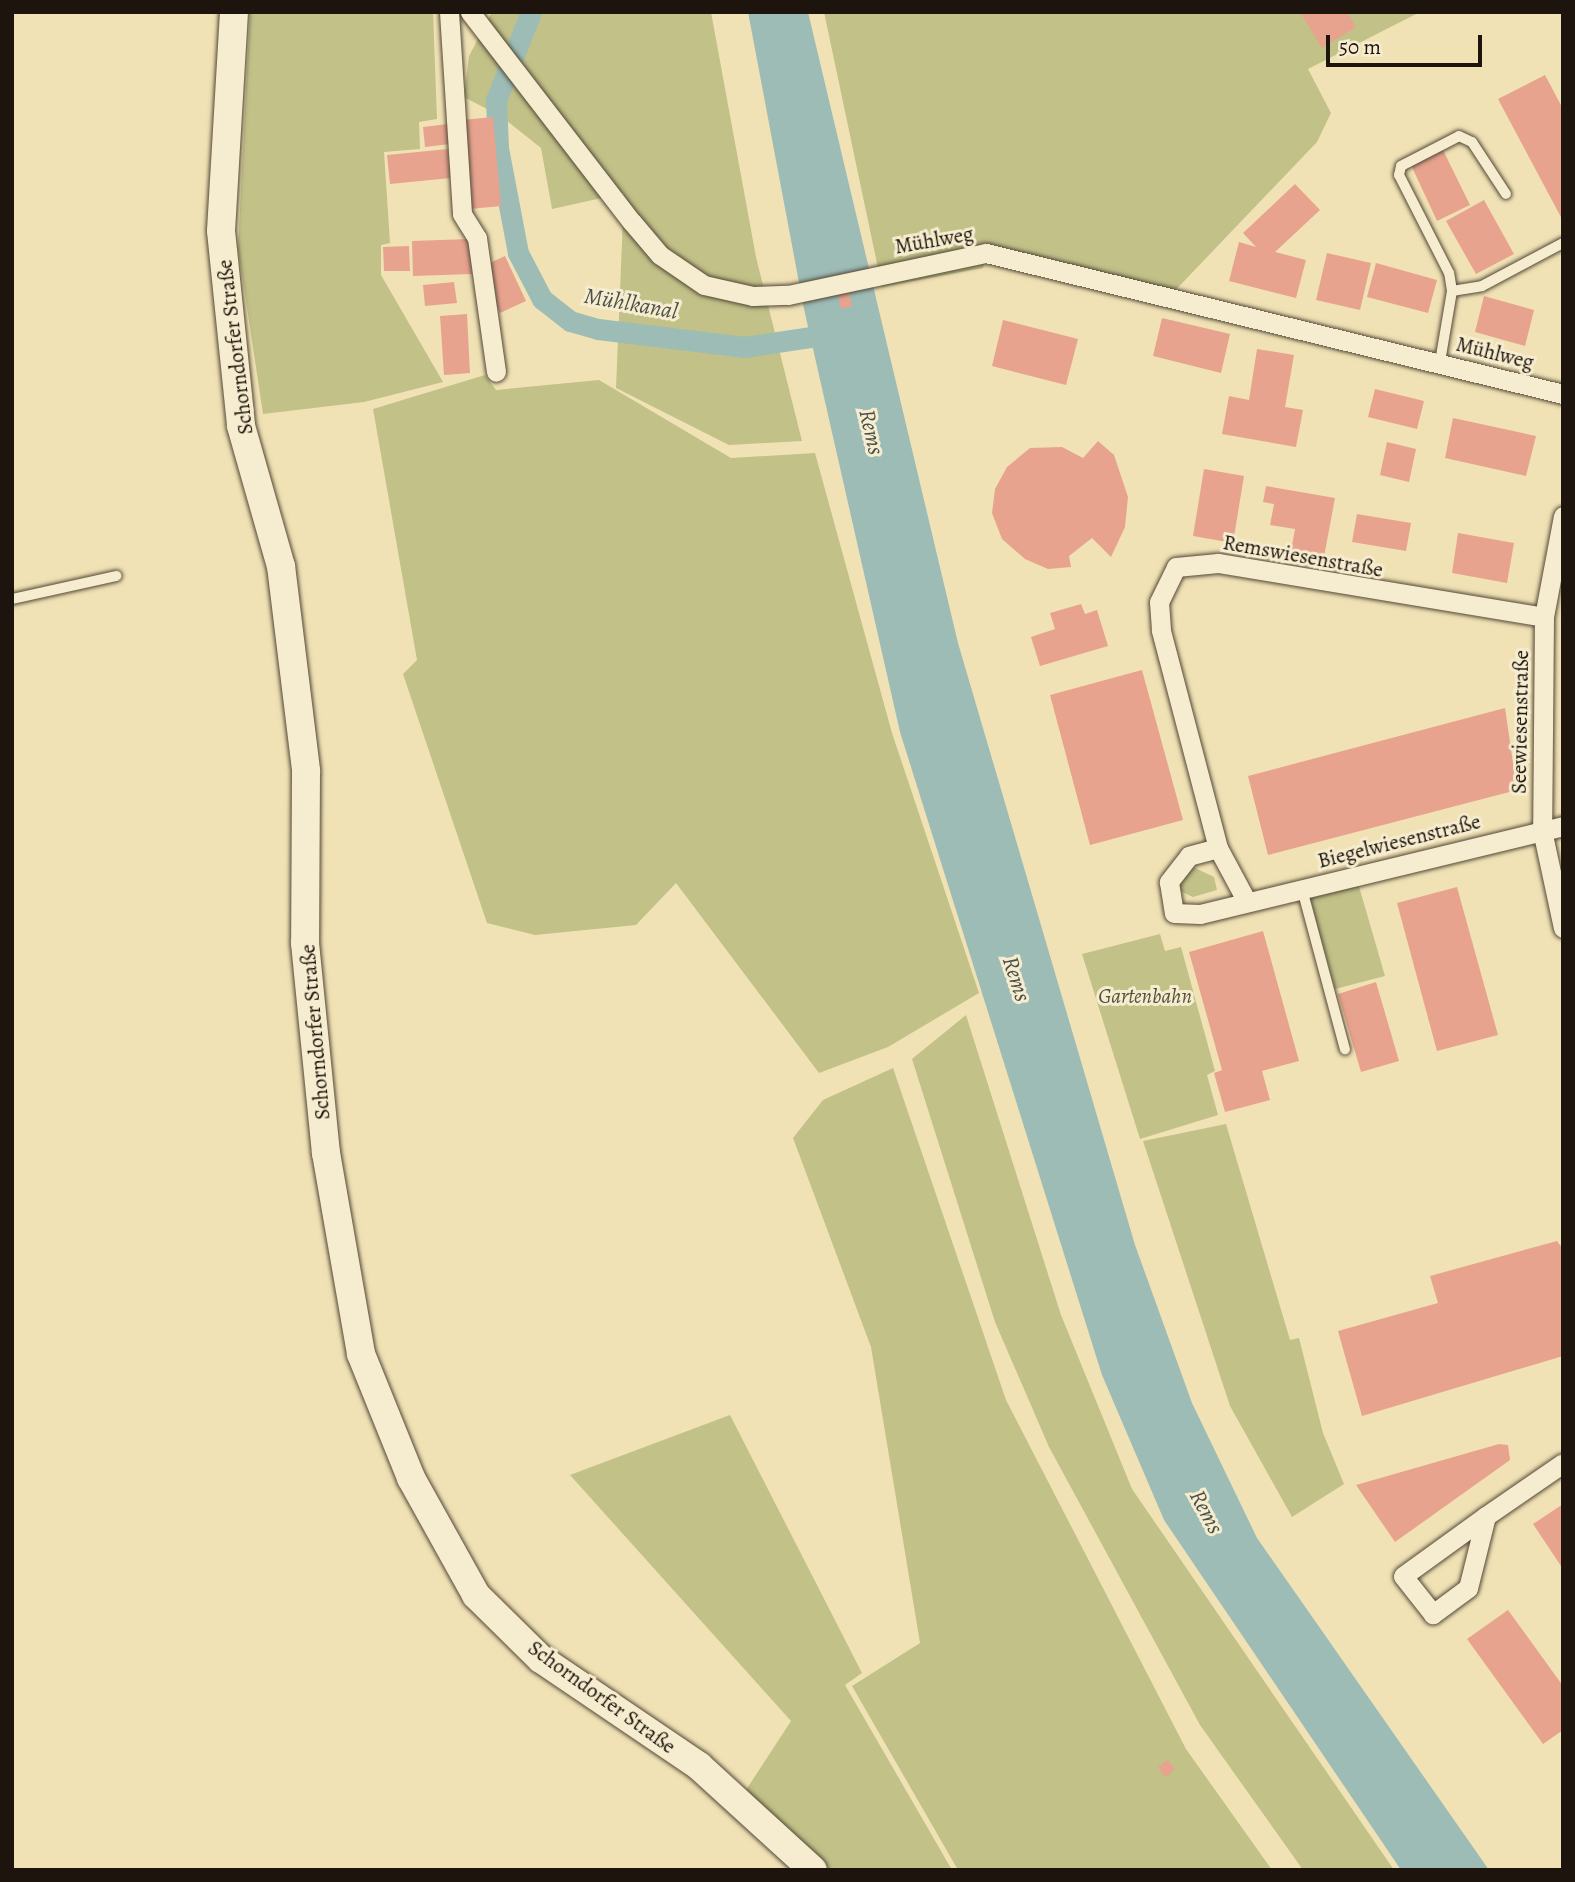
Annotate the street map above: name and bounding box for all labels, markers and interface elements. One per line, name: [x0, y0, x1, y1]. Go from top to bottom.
scale bar: [1330, 21, 1486, 65]
text: 50 m: [1339, 33, 1381, 61]
street label: Mühlweg: [893, 221, 975, 259]
street label: Schorndorfer Straße: [212, 258, 258, 436]
water label: Mühlkanal: [582, 282, 680, 326]
street label: Mühlweg: [1454, 331, 1536, 375]
water label: Rems: [852, 407, 890, 457]
street label: Remswiesenstraße: [1221, 530, 1385, 582]
street label: Seewiesenstraße: [1506, 650, 1534, 794]
street label: Biegelwiesenstraße: [1315, 809, 1483, 873]
street label: Schorndorfer Straße: [295, 943, 335, 1121]
water label: Rems: [996, 953, 1036, 1005]
park label: Gartenbahn: [1098, 983, 1192, 1009]
water label: Rems: [1183, 1485, 1229, 1539]
street label: Schorndorfer Straße: [523, 1635, 681, 1759]

